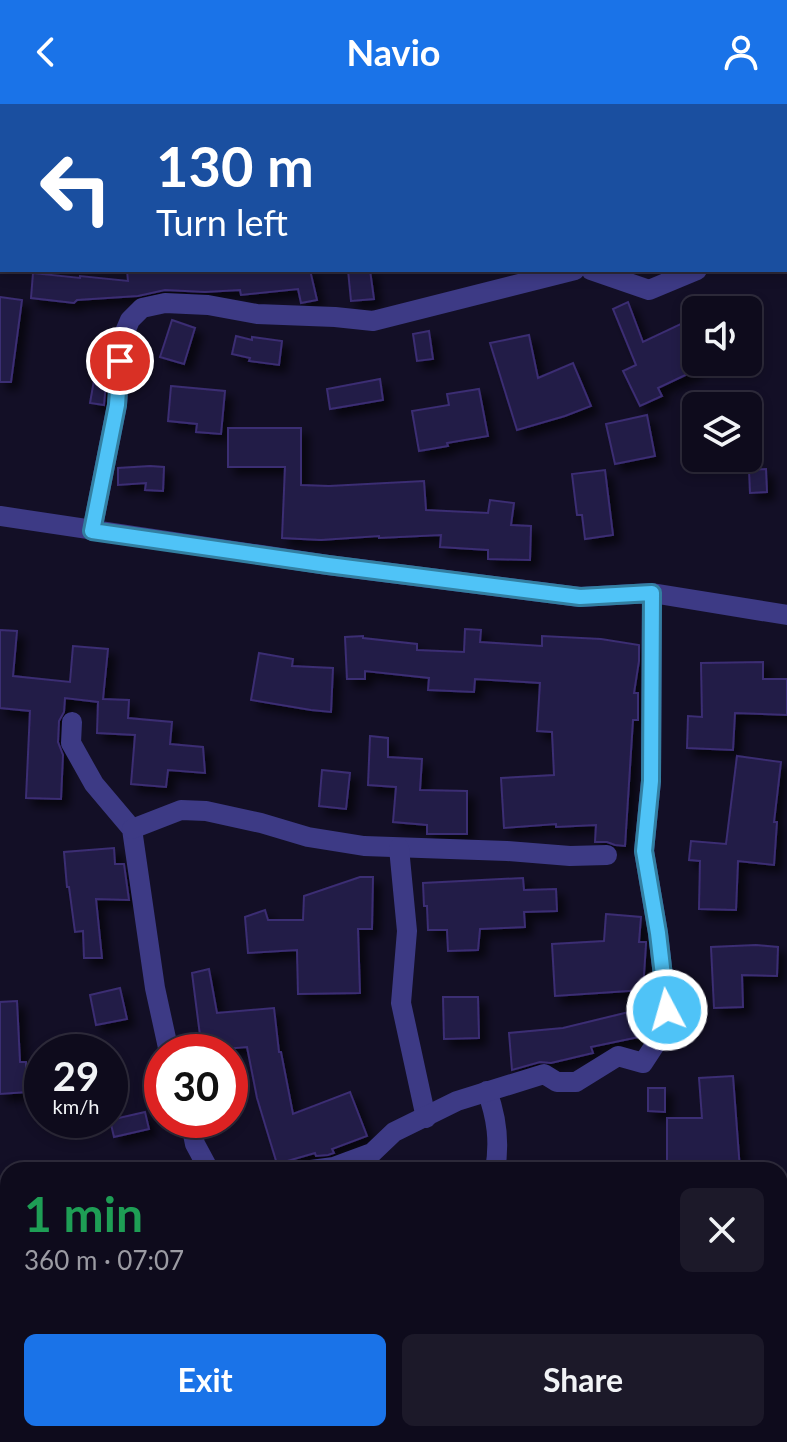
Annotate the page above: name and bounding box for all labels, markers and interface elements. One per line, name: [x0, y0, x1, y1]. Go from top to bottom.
icon: back: [24, 30, 68, 74]
text: Navio: [347, 30, 440, 74]
icon: person: [719, 30, 763, 74]
text: 130 m: [156, 132, 314, 199]
icon: left: [24, 136, 128, 240]
text: Turn left: [156, 200, 288, 244]
map controls: [682, 296, 762, 472]
button: sound: [682, 296, 762, 376]
pin: [86, 327, 154, 395]
icon: arrive: [98, 339, 142, 383]
button: layers: [682, 392, 762, 472]
position arrow: [625, 968, 709, 1052]
speed limit sign: 30: [144, 1034, 248, 1138]
text: 29: [53, 1052, 99, 1100]
text: km/h: [53, 1094, 99, 1118]
text: 1 min: [24, 1185, 143, 1242]
button: close: [680, 1188, 764, 1272]
text: 360 m · 07:07: [24, 1244, 184, 1276]
button: Exit: [24, 1334, 386, 1426]
button: Share: [402, 1334, 764, 1426]

